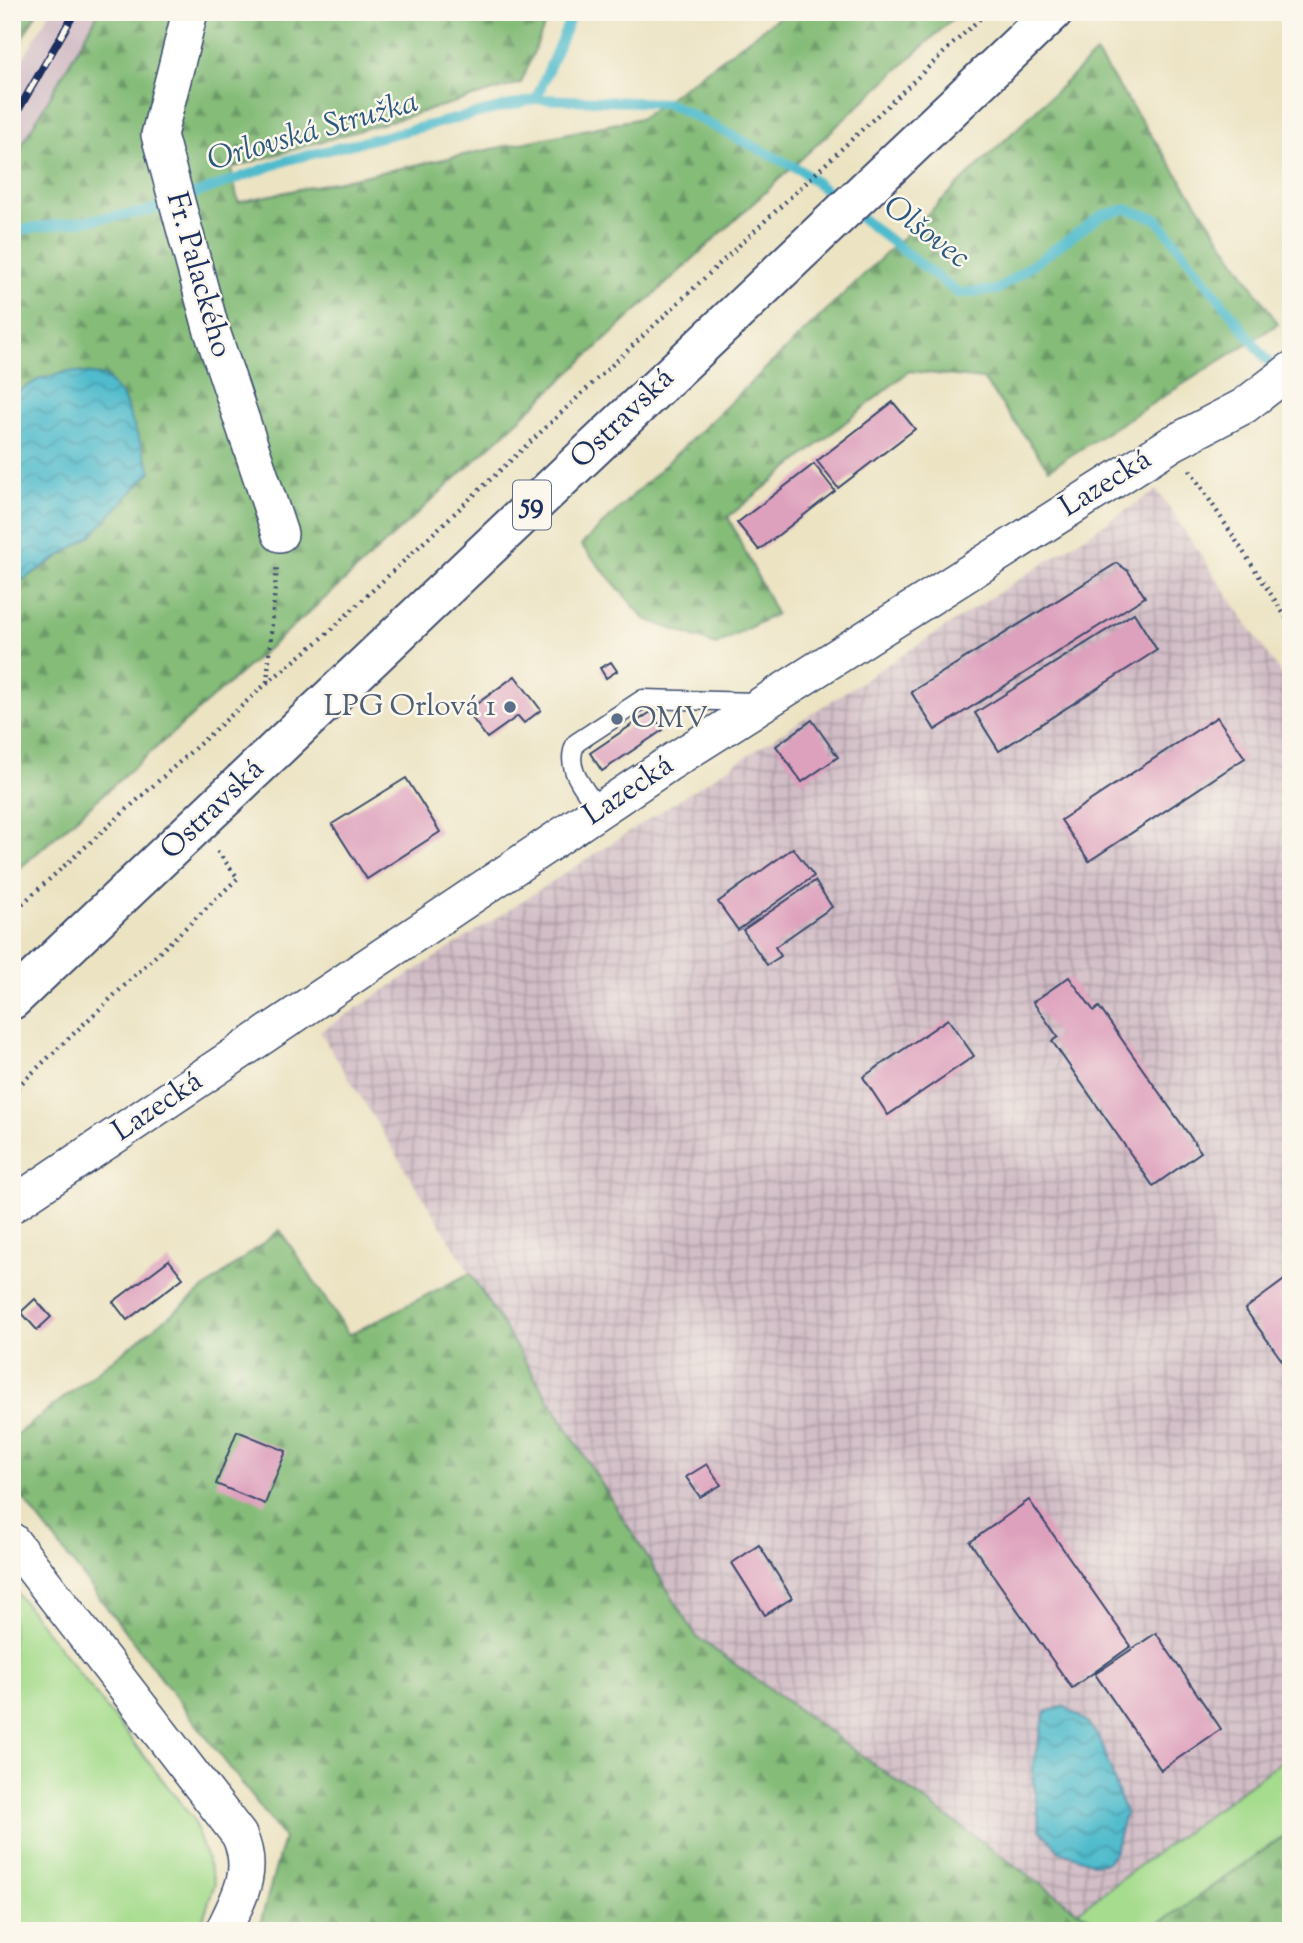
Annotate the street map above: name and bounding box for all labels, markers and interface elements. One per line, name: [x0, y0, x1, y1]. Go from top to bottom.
water label: Orlovská Stružka: [202, 80, 424, 184]
water label: Olšovec: [873, 185, 979, 281]
street label: Fr. Palackého: [154, 187, 242, 363]
street label: Ostravská: [561, 358, 685, 480]
street label: Lazecká: [1052, 439, 1160, 529]
road number: 59: [513, 480, 551, 530]
place label: LPG Orlová 1: [324, 686, 496, 729]
place label: OMV: [631, 698, 708, 741]
marker: LPG Orlová 1: [502, 699, 518, 715]
marker: OMV: [609, 711, 625, 727]
street label: Lazecká: [575, 745, 683, 837]
street label: Ostravská: [151, 749, 275, 871]
street label: Lazecká: [104, 1061, 212, 1153]

